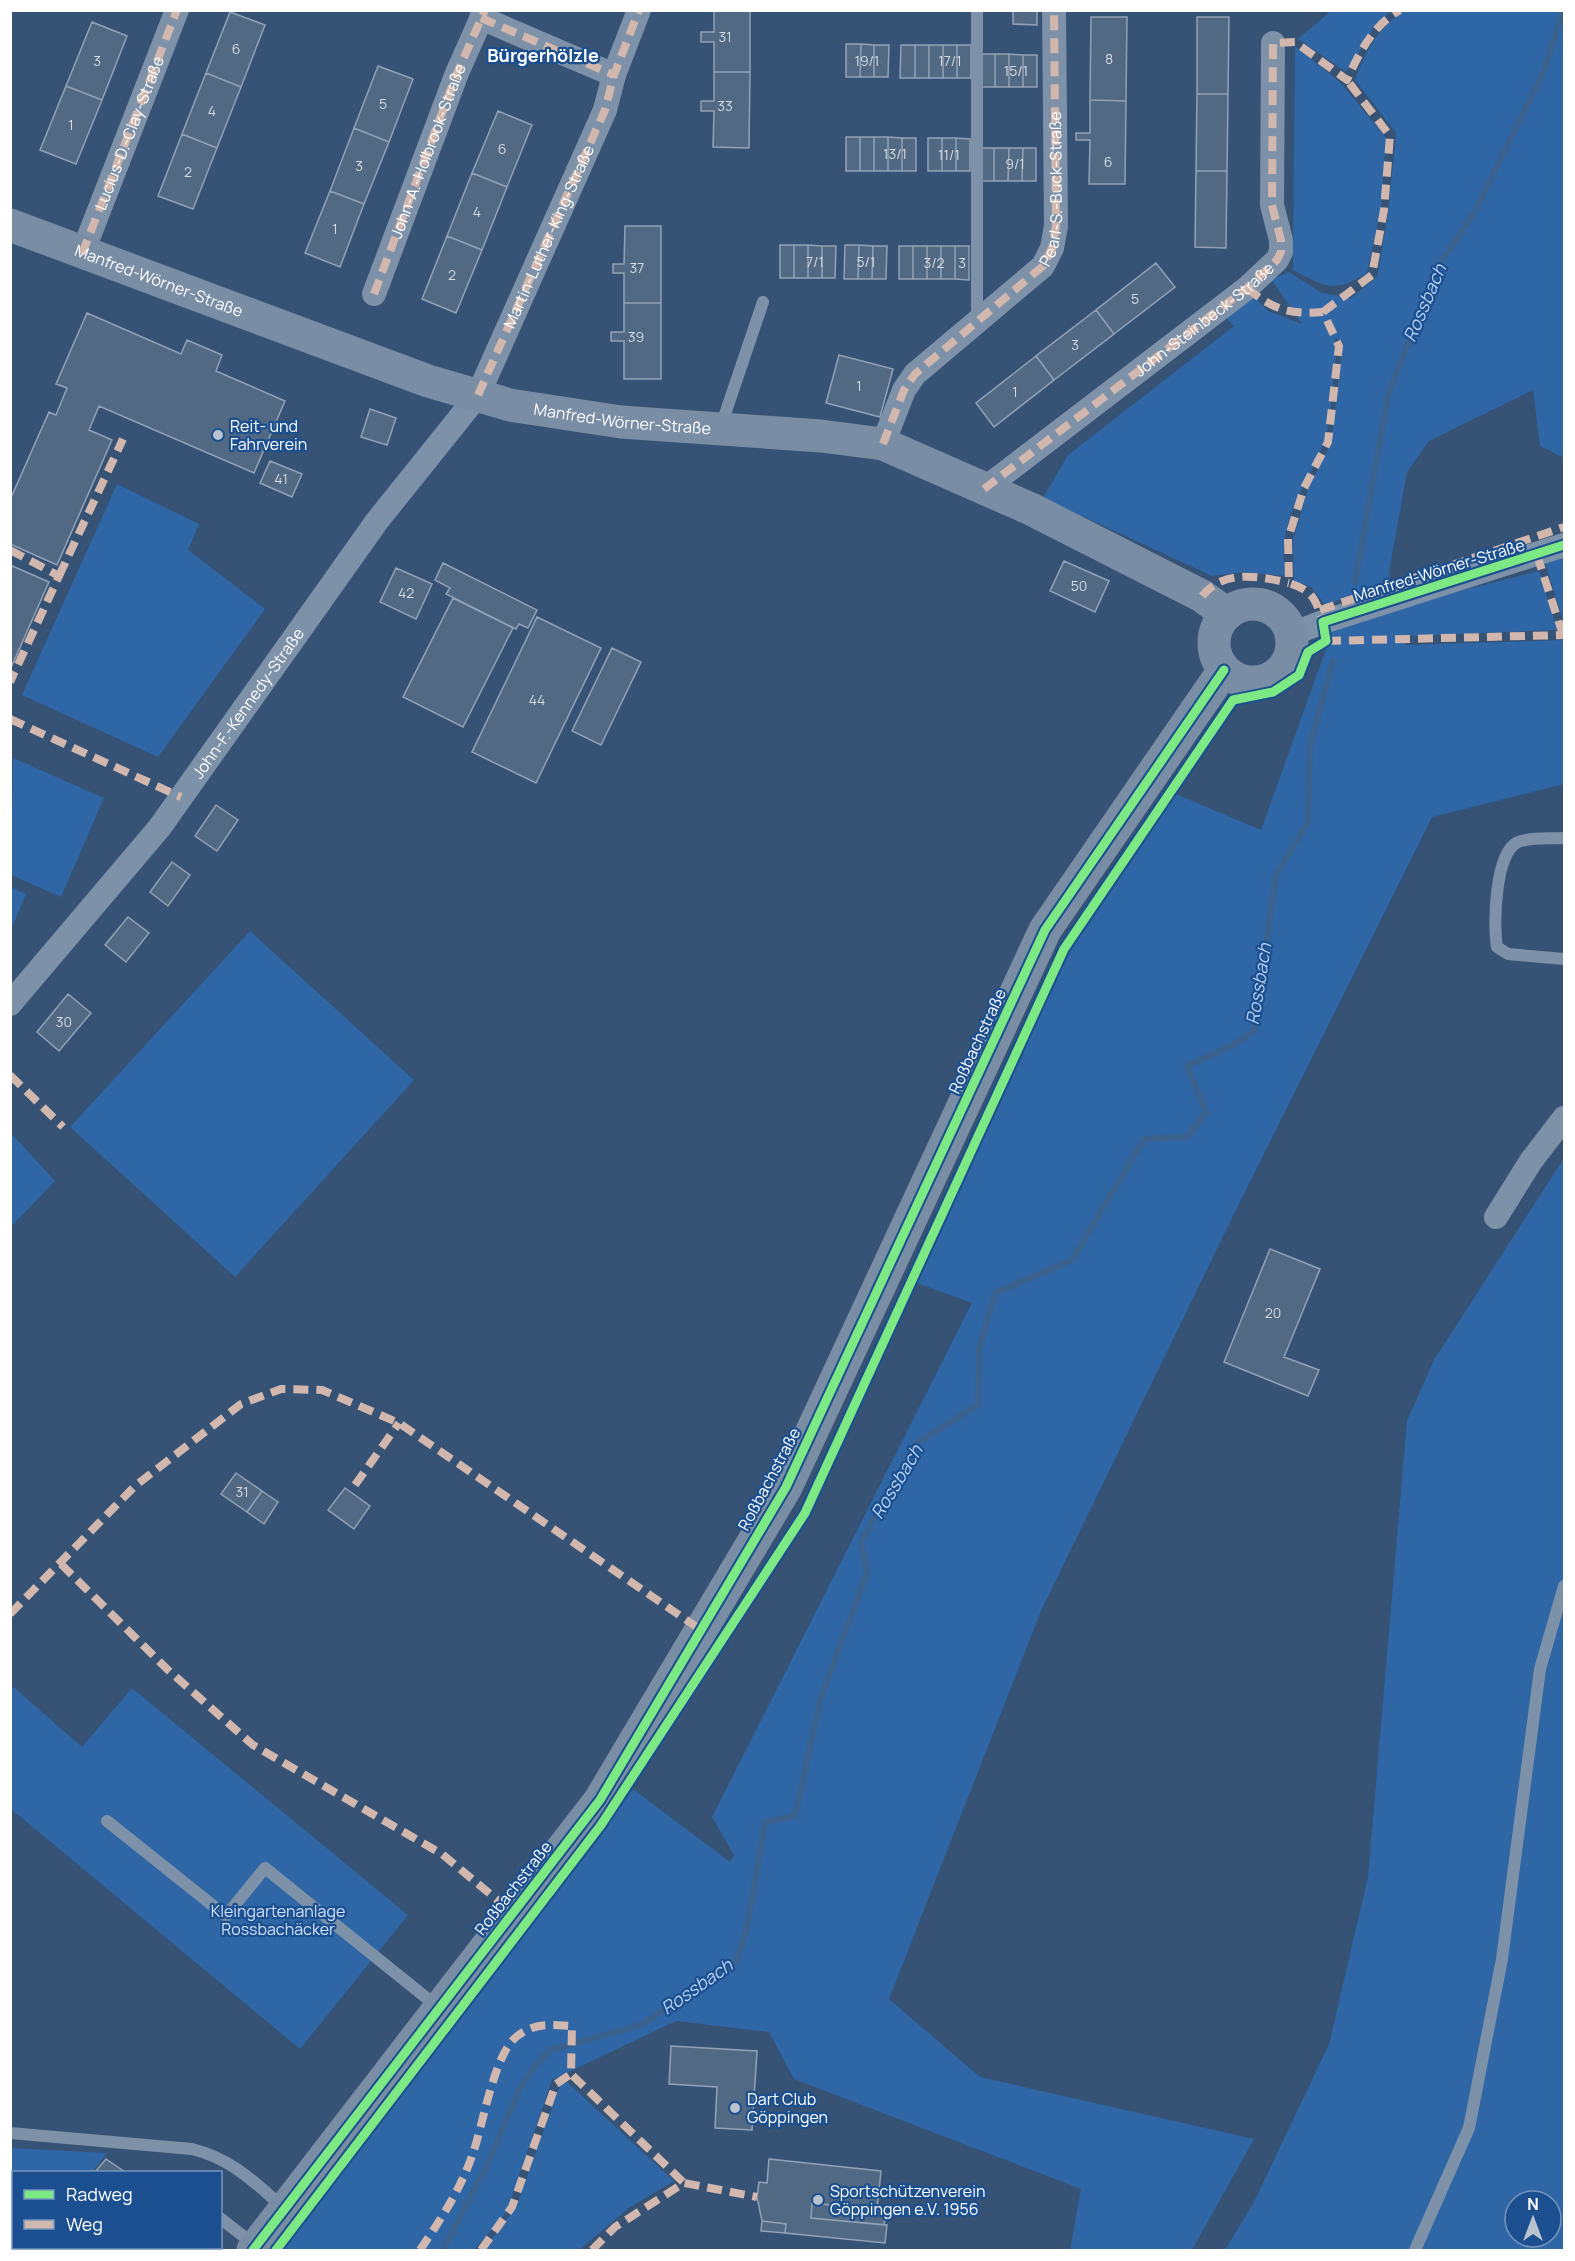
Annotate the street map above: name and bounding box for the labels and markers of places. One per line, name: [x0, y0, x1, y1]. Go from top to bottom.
place label: Reit- und Fahrverein: [230, 415, 307, 455]
marker: Reit- und Fahrverein: [211, 428, 225, 442]
place label: Dart Club Göppingen: [747, 2088, 828, 2128]
marker: Dart Club Göppingen: [728, 2101, 742, 2115]
place label: Sportschützenverein Göppingen e.V. 1956: [830, 2180, 985, 2220]
marker: Sportschützenverein Göppingen e.V. 1956: [811, 2193, 825, 2207]

